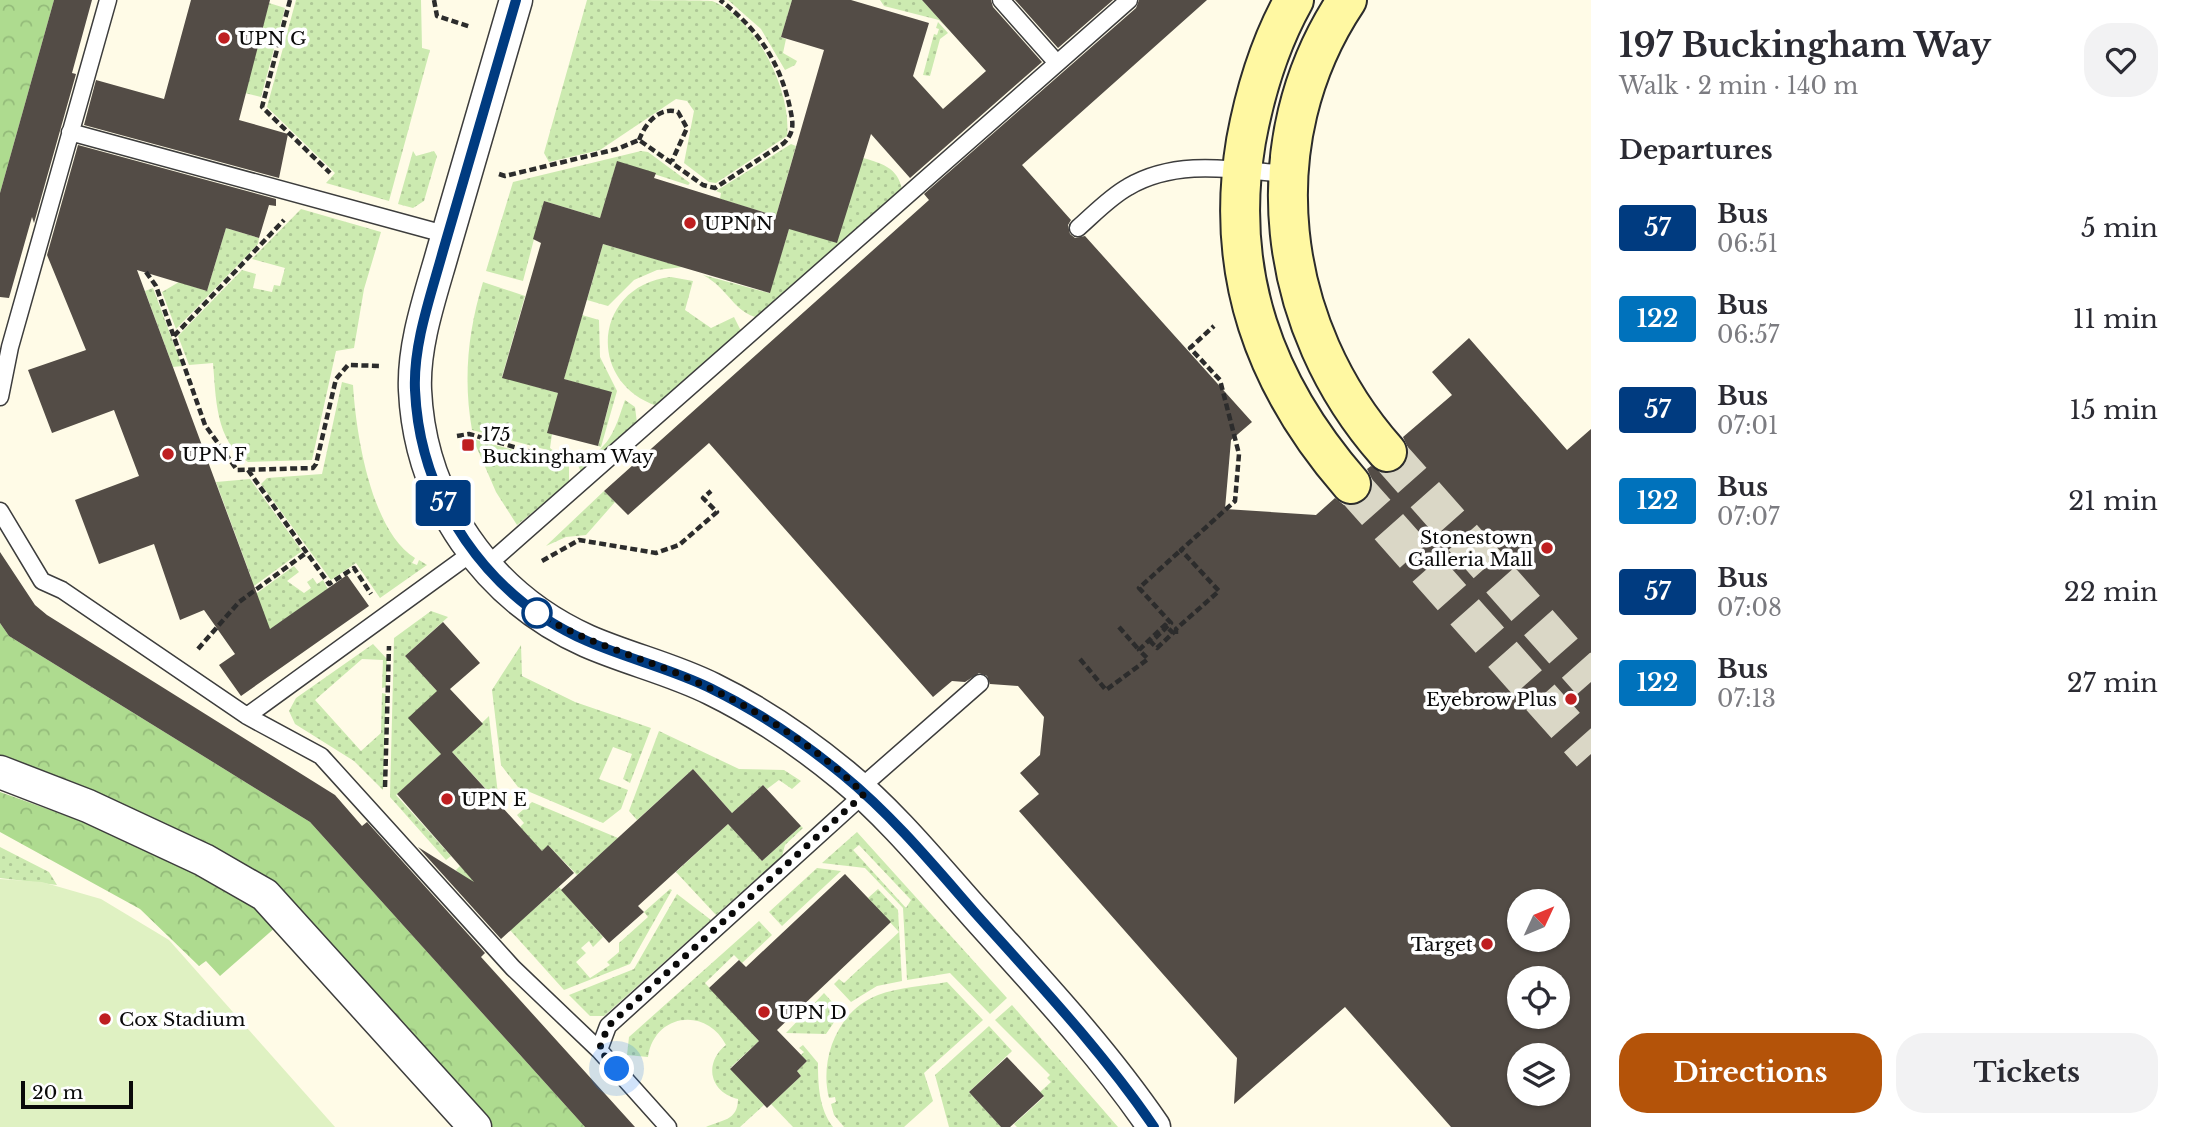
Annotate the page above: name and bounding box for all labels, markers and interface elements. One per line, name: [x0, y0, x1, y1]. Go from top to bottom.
button: heart: [2084, 23, 2158, 97]
text: 197 Buckingham Way: [1619, 25, 1991, 66]
place label: UPN G: [238, 27, 307, 50]
marker: UPN G: [216, 30, 232, 46]
text: Walk · 2 min · 140 m: [1619, 72, 1858, 100]
text: Departures: [1619, 134, 1773, 166]
text: Bus: [1717, 198, 1768, 230]
place label: UPN N: [704, 212, 773, 235]
text: 5 min: [2081, 212, 2158, 244]
text: 57: [1644, 213, 1671, 242]
marker: UPN N: [682, 215, 698, 231]
text: 06:51: [1717, 230, 1778, 258]
text: Bus: [1717, 289, 1768, 321]
text: 11 min: [2073, 303, 2158, 335]
text: 122: [1637, 304, 1678, 333]
text: 06:57: [1717, 321, 1779, 349]
text: Bus: [1717, 380, 1768, 412]
text: 15 min: [2069, 394, 2158, 426]
text: 57: [1644, 395, 1671, 424]
text: 07:01: [1717, 412, 1778, 440]
place label: 175 Buckingham Way: [482, 423, 654, 468]
marker: 175 Buckingham Way: [460, 437, 476, 453]
place label: UPN F: [182, 443, 247, 466]
marker: UPN F: [160, 446, 176, 462]
text: Bus: [1717, 471, 1768, 503]
line badge: 57: [412, 480, 474, 526]
text: 21 min: [2068, 485, 2158, 517]
text: 122: [1637, 486, 1678, 515]
text: 57: [430, 488, 456, 517]
text: 07:07: [1717, 503, 1780, 531]
place label: Stonestown Galleria Mall: [1408, 526, 1533, 571]
marker: Stonestown Galleria Mall: [1539, 540, 1555, 556]
text: Bus: [1717, 562, 1768, 594]
text: 22 min: [2064, 576, 2158, 608]
text: 57: [1644, 577, 1671, 606]
text: 07:08: [1717, 594, 1782, 622]
unlabelled marker: [522, 598, 552, 628]
text: Bus: [1717, 653, 1768, 685]
text: 27 min: [2067, 667, 2158, 699]
text: 122: [1637, 668, 1678, 697]
text: 07:13: [1717, 685, 1776, 713]
place label: Eyebrow Plus: [1426, 688, 1557, 711]
marker: Eyebrow Plus: [1563, 691, 1579, 707]
place label: UPN E: [461, 788, 527, 811]
marker: UPN E: [439, 791, 455, 807]
north arrow: [1507, 889, 1570, 952]
map controls: [1507, 889, 1570, 1106]
place label: Target: [1411, 933, 1474, 956]
marker: Target: [1479, 936, 1495, 952]
button: locate: [1507, 966, 1570, 1029]
place label: UPN D: [778, 1001, 847, 1024]
marker: UPN D: [756, 1004, 772, 1020]
place label: Cox Stadium: [119, 1008, 245, 1031]
marker: Cox Stadium: [97, 1011, 113, 1027]
button: Directions: [1619, 1033, 1882, 1113]
button: Tickets: [1896, 1033, 2158, 1113]
button: layers: [1507, 1043, 1570, 1106]
your location: [599, 1051, 634, 1086]
scale bar: [21, 1078, 133, 1110]
text: 20 m: [32, 1081, 83, 1104]

